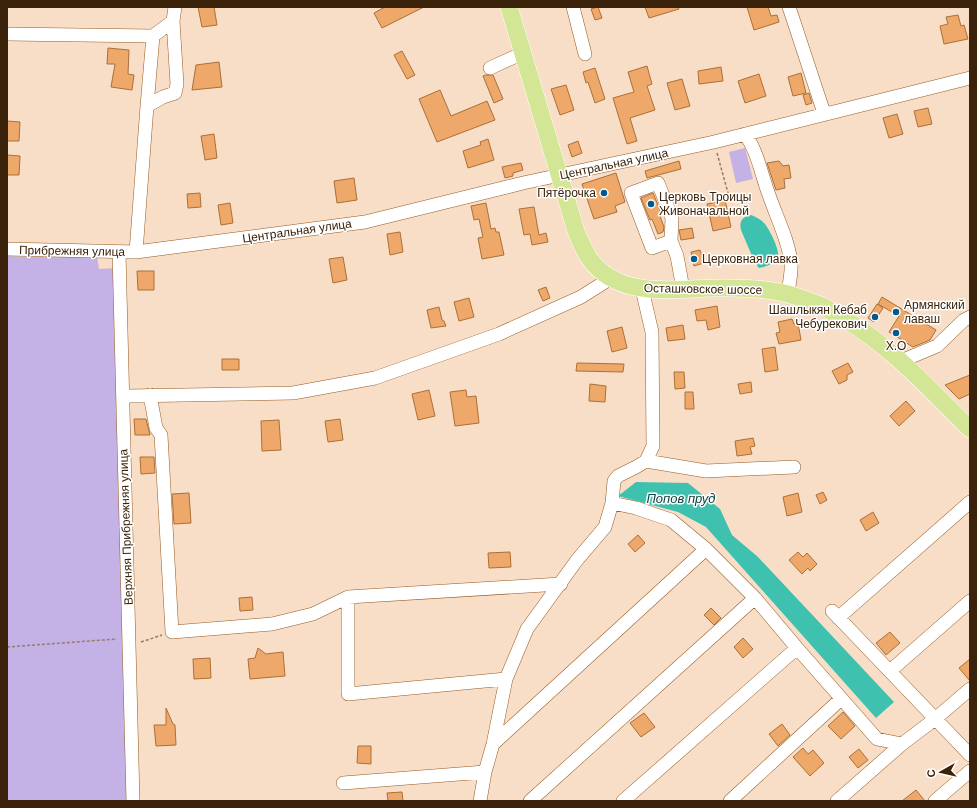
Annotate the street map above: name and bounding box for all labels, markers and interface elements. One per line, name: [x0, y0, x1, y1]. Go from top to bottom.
street label: Центральная улица: [559, 146, 670, 182]
place label: Пятёрочка: [537, 186, 596, 200]
marker: Пятёрочка: [599, 188, 609, 198]
place label: Церковь Троицы Живоначальной: [659, 190, 751, 218]
marker: Церковь Троицы Живоначальной: [646, 199, 656, 209]
street label: Центральная улица: [241, 216, 353, 246]
street label: Прибрежняя улица: [19, 243, 125, 259]
place label: Церковная лавка: [702, 252, 798, 266]
marker: Церковная лавка: [689, 254, 699, 264]
street label: Осташковское шоссе: [644, 281, 763, 297]
place label: Армянский лаваш: [904, 298, 965, 326]
place label: Шашлыкян Кебаб Чебурекович: [769, 303, 867, 331]
marker: Армянский лаваш: [891, 307, 901, 317]
marker: Шашлыкян Кебаб Чебурекович: [870, 312, 880, 322]
marker: X.O: [891, 328, 901, 338]
place label: X.O: [886, 339, 906, 353]
street label: Верхняя Прибрежняя улица: [116, 448, 136, 605]
water label: Попов пруд: [646, 491, 716, 506]
north arrow: [921, 752, 961, 792]
text: С: [925, 769, 938, 778]

